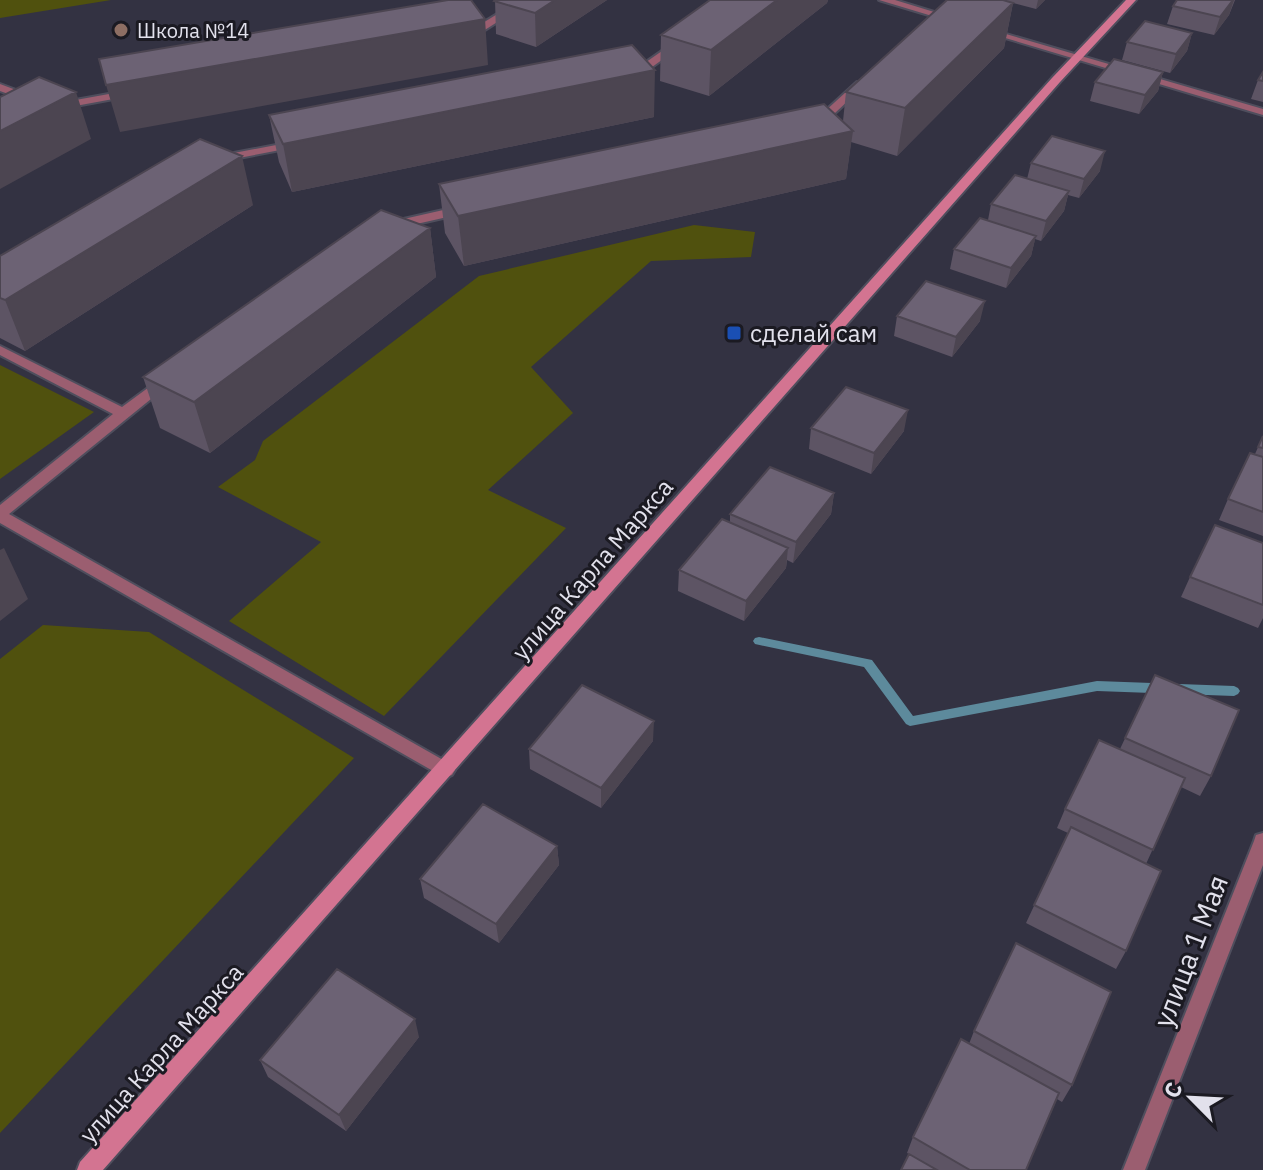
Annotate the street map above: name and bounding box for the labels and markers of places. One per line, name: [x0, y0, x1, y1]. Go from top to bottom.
place label: Школа №14: [137, 17, 249, 44]
marker: Школа №14: [112, 21, 130, 39]
place label: сделай сам: [750, 317, 877, 349]
marker: сделай сам: [725, 324, 743, 342]

